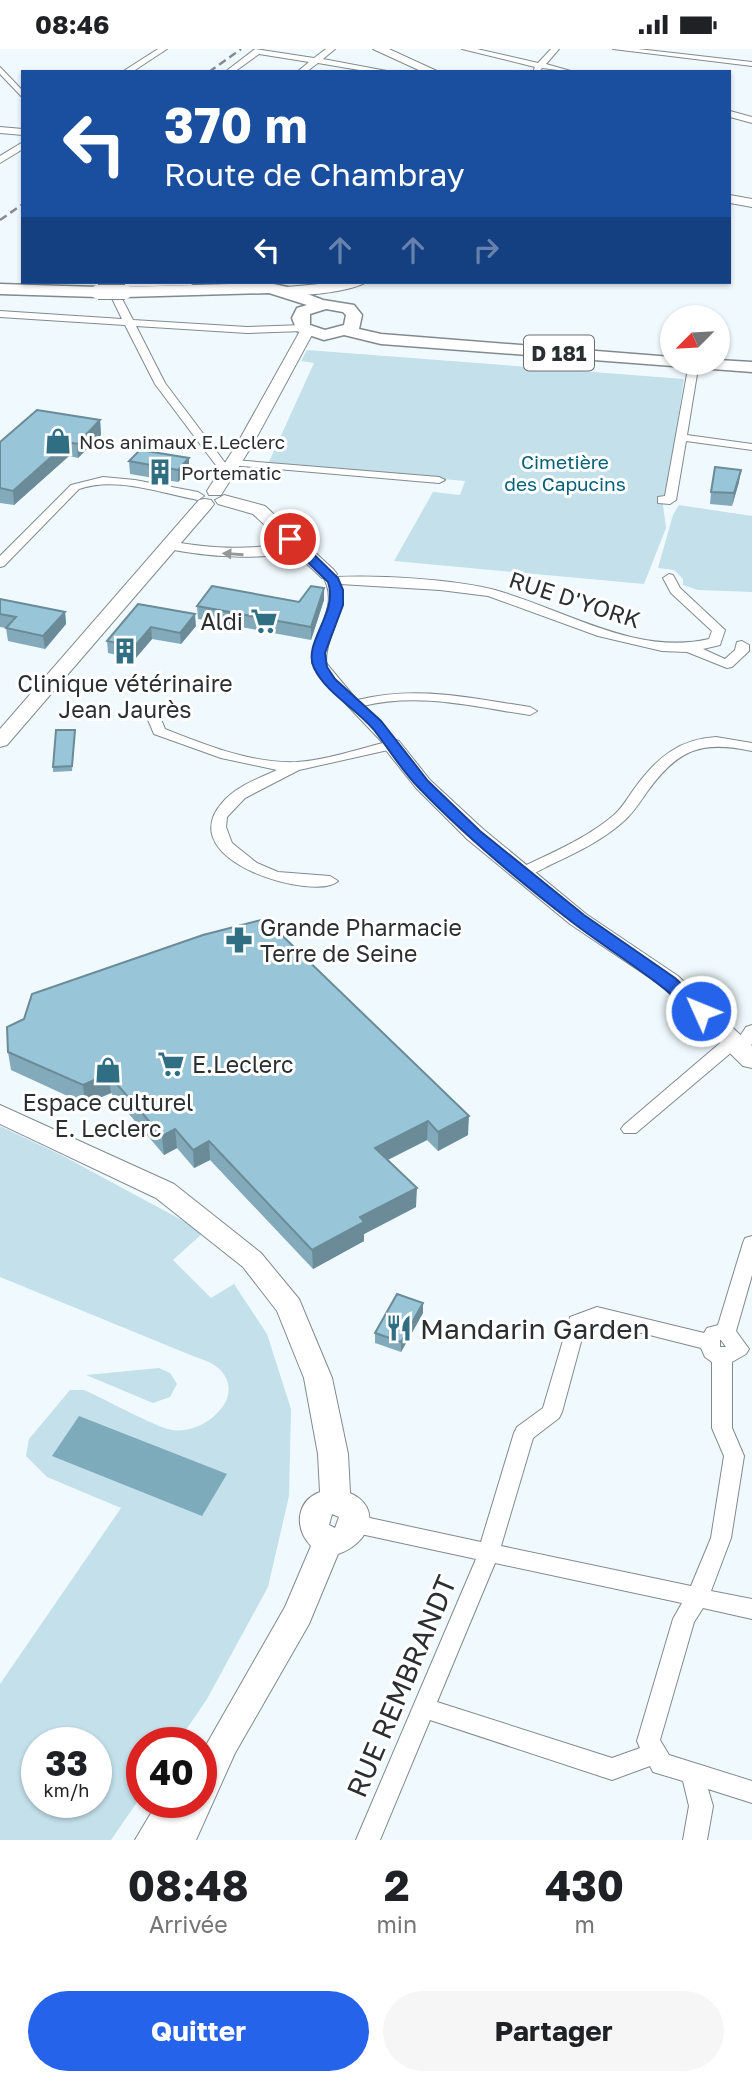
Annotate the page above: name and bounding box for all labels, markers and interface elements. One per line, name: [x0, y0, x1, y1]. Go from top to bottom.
text: 08:46: [35, 9, 110, 40]
text: 370 m: [164, 95, 308, 154]
icon: left: [49, 98, 140, 189]
text: Route de Chambray: [164, 155, 465, 193]
icon: left: [248, 231, 286, 269]
icon: ahead: [321, 231, 359, 269]
icon: ahead: [394, 231, 432, 269]
icon: right: [467, 231, 505, 269]
north arrow: [660, 305, 730, 375]
map controls: [660, 305, 730, 375]
road number: D 181: [524, 335, 594, 371]
shop icon: Nos animaux E.Leclerc: [43, 426, 73, 456]
place label: Nos animaux E.Leclerc: [79, 430, 285, 453]
park label: Cimetière des Capucins: [504, 450, 626, 495]
building icon: Portematic: [145, 457, 175, 487]
place label: Portematic: [181, 461, 281, 484]
pin: [260, 509, 320, 569]
icon: arrive: [271, 520, 309, 558]
one-way arrow: [222, 549, 244, 560]
street label: RUE D'YORK: [506, 565, 644, 633]
supermarket icon: Aldi: [249, 606, 279, 636]
place label: Aldi: [201, 607, 243, 635]
building icon: Clinique vétérinaire Jean Jaurès: [110, 636, 140, 666]
place label: Clinique vétérinaire Jean Jaurès: [17, 669, 233, 723]
place label: Grande Pharmacie Terre de Seine: [260, 913, 462, 967]
pharmacy icon: Grande Pharmacie Terre de Seine: [224, 925, 254, 955]
position arrow: [664, 974, 738, 1048]
supermarket icon: E.Leclerc: [156, 1049, 186, 1079]
place label: E.Leclerc: [192, 1050, 293, 1078]
shop icon: Espace culturel E. Leclerc: [93, 1055, 123, 1085]
place label: Espace culturel E. Leclerc: [23, 1088, 193, 1142]
place label: Mandarin Garden: [420, 1312, 650, 1345]
restaurant icon: Mandarin Garden: [384, 1313, 414, 1343]
street label: RUE REMBRANDT: [339, 1570, 463, 1802]
speed limit sign: 40: [126, 1727, 217, 1818]
text: 33: [45, 1742, 88, 1784]
text: km/h: [44, 1779, 89, 1801]
text: 08:48: [128, 1860, 249, 1910]
text: 2: [384, 1860, 410, 1910]
text: 430: [545, 1860, 624, 1910]
text: Arrivée: [149, 1910, 228, 1938]
text: min: [376, 1910, 417, 1938]
text: m: [574, 1910, 595, 1938]
button: Quitter: [28, 1991, 369, 2071]
button: Partager: [383, 1991, 724, 2071]

